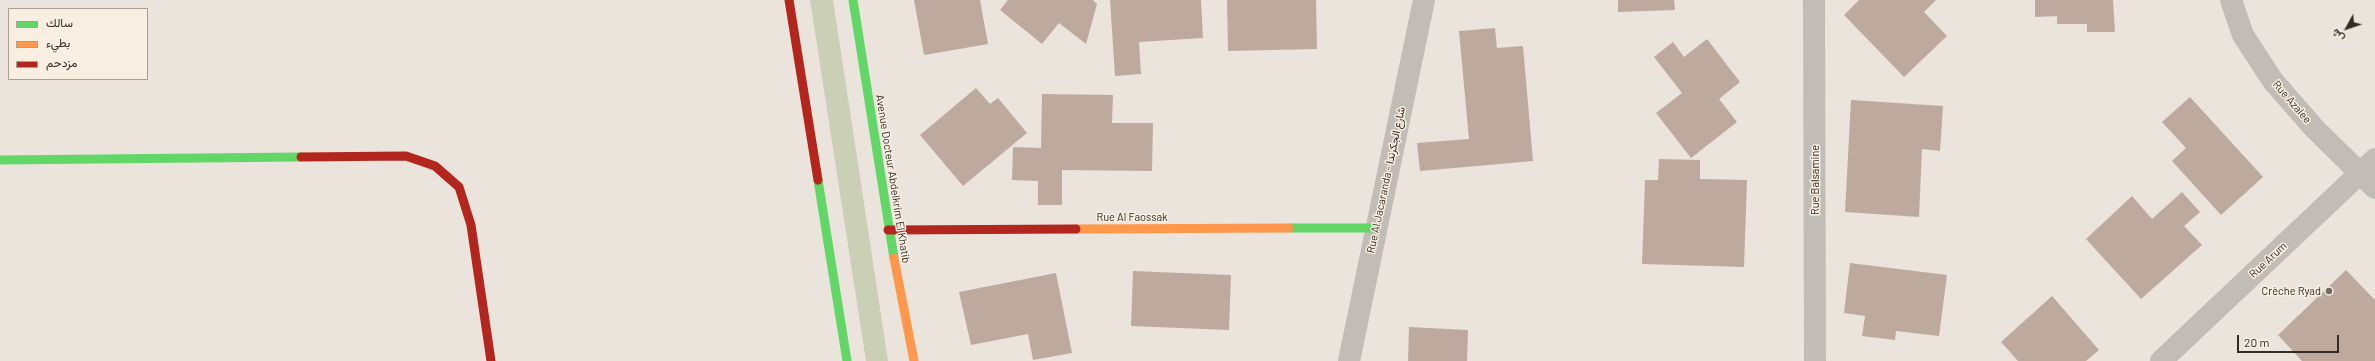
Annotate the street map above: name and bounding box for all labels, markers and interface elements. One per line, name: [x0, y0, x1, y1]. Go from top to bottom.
legend: [8, 8, 148, 80]
north arrow: [2327, 8, 2367, 48]
text: سالك: [46, 15, 73, 29]
text: ش: [2328, 27, 2347, 45]
text: بطيء: [46, 35, 70, 49]
text: مزدحم: [46, 55, 77, 69]
street label: Rue Azalee: [2270, 78, 2314, 126]
street label: Avenue Docteur Abdelkrim El Khatib: [873, 94, 913, 264]
street label: Rue Al Jacaranda - شارع الجكرندا: [1364, 106, 1408, 254]
street label: Rue Balsamine: [1808, 145, 1822, 215]
street label: Rue Al Faossak: [1096, 210, 1168, 224]
street label: Rue Arum: [2247, 239, 2289, 281]
place label: Crèche Ryad: [2262, 284, 2321, 298]
marker: Crèche Ryad: [2324, 286, 2334, 296]
scale bar: [2239, 327, 2341, 353]
text: 20 m: [2244, 335, 2270, 349]

